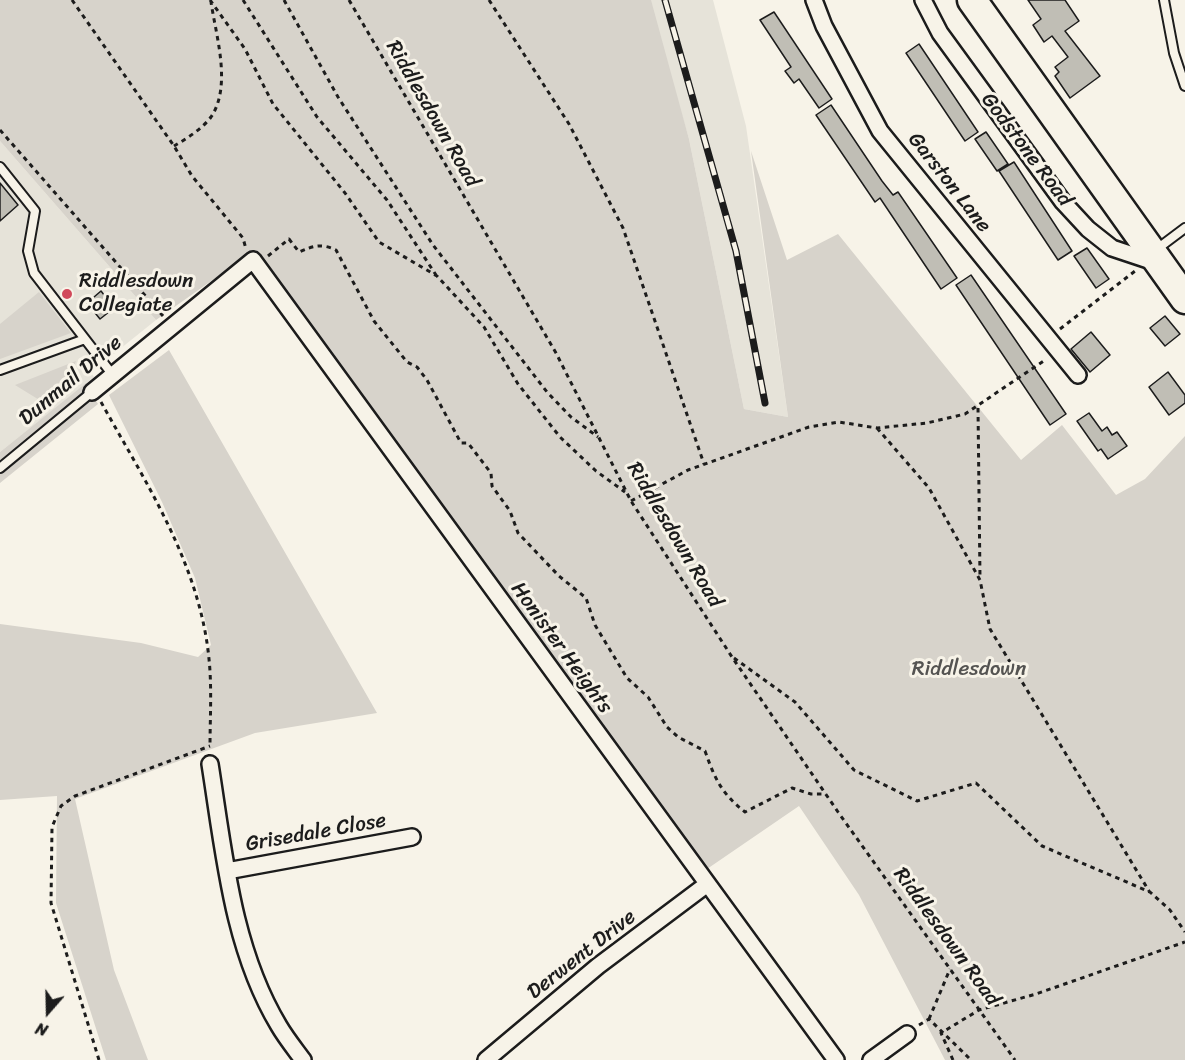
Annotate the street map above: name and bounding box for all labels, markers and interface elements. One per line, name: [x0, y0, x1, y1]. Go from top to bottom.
street label: Riddlesdown Road: [380, 36, 484, 192]
street label: Godstone Road: [975, 88, 1077, 212]
street label: Garston Lane: [902, 128, 996, 238]
place label: Riddlesdown Collegiate: [79, 269, 193, 319]
marker: Riddlesdown Collegiate: [60, 287, 74, 301]
street label: Dunmail Drive: [14, 331, 128, 431]
street label: Riddlesdown Road: [621, 458, 727, 612]
street label: Honister Heights: [505, 577, 617, 719]
park label: Riddlesdown: [912, 657, 1026, 683]
street label: Grisedale Close: [244, 808, 388, 858]
street label: Riddlesdown Road: [887, 863, 1005, 1011]
street label: Derwent Drive: [523, 905, 641, 1005]
north arrow: [18, 982, 78, 1042]
text: N: [32, 1014, 52, 1045]

